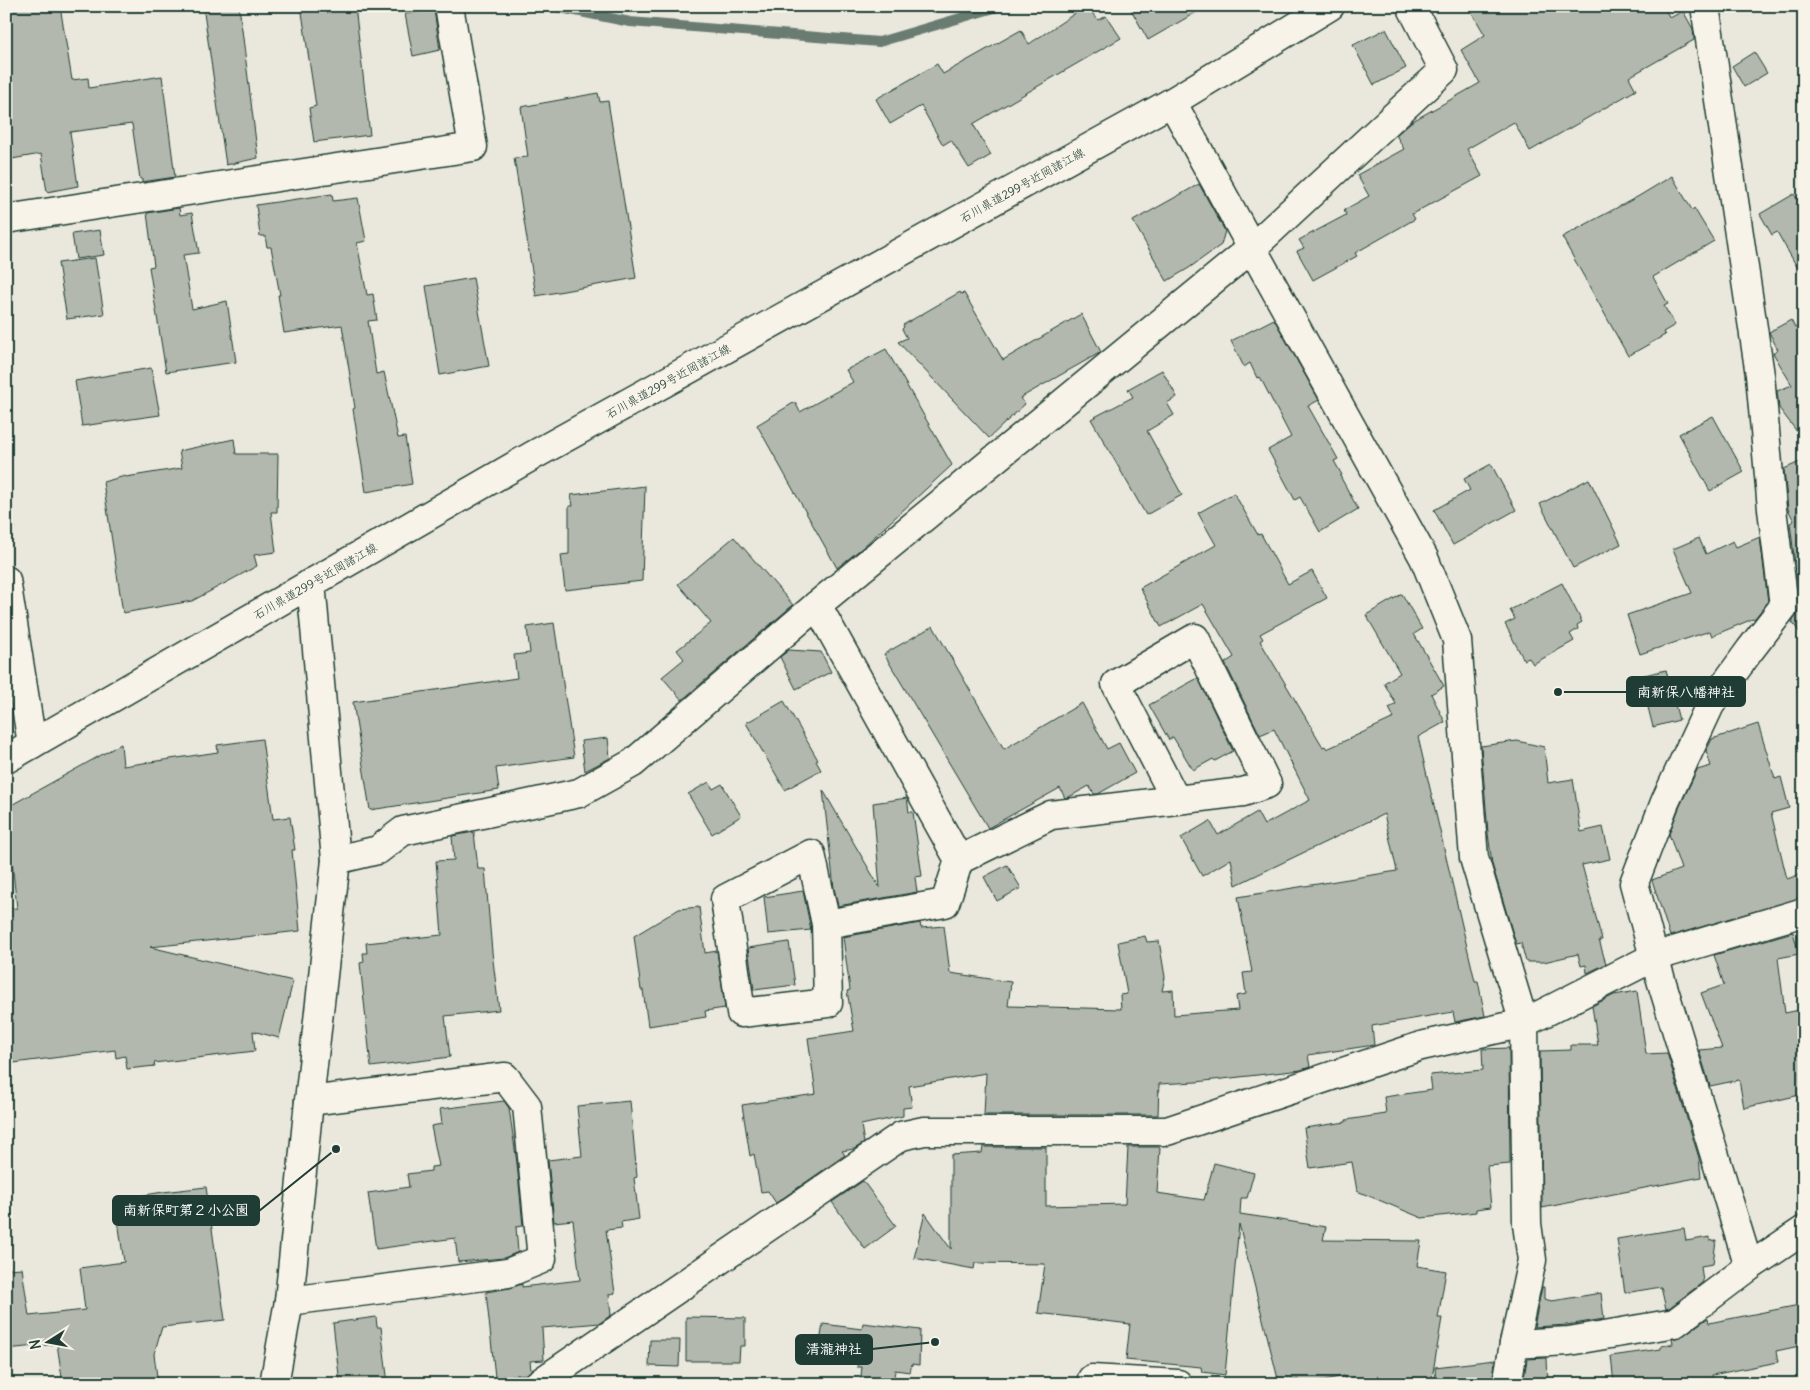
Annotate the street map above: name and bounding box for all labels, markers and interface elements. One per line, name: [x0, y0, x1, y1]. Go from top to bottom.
street label: 石川県道299号近岡諸江線: [957, 144, 1087, 226]
street label: 石川県道299号近岡諸江線: [603, 340, 733, 422]
street label: 石川県道299号近岡諸江線: [250, 539, 380, 623]
callout: 南新保八幡神社: [1627, 677, 1745, 706]
text: 南新保八幡神社: [1637, 683, 1735, 701]
callout: 南新保町第２小公園: [113, 1196, 259, 1225]
text: 南新保町第２小公園: [123, 1201, 249, 1219]
north arrow: [22, 1318, 72, 1368]
callout: 清瀧神社: [796, 1335, 872, 1364]
text: N: [25, 1338, 45, 1351]
text: 清瀧神社: [806, 1340, 862, 1358]

